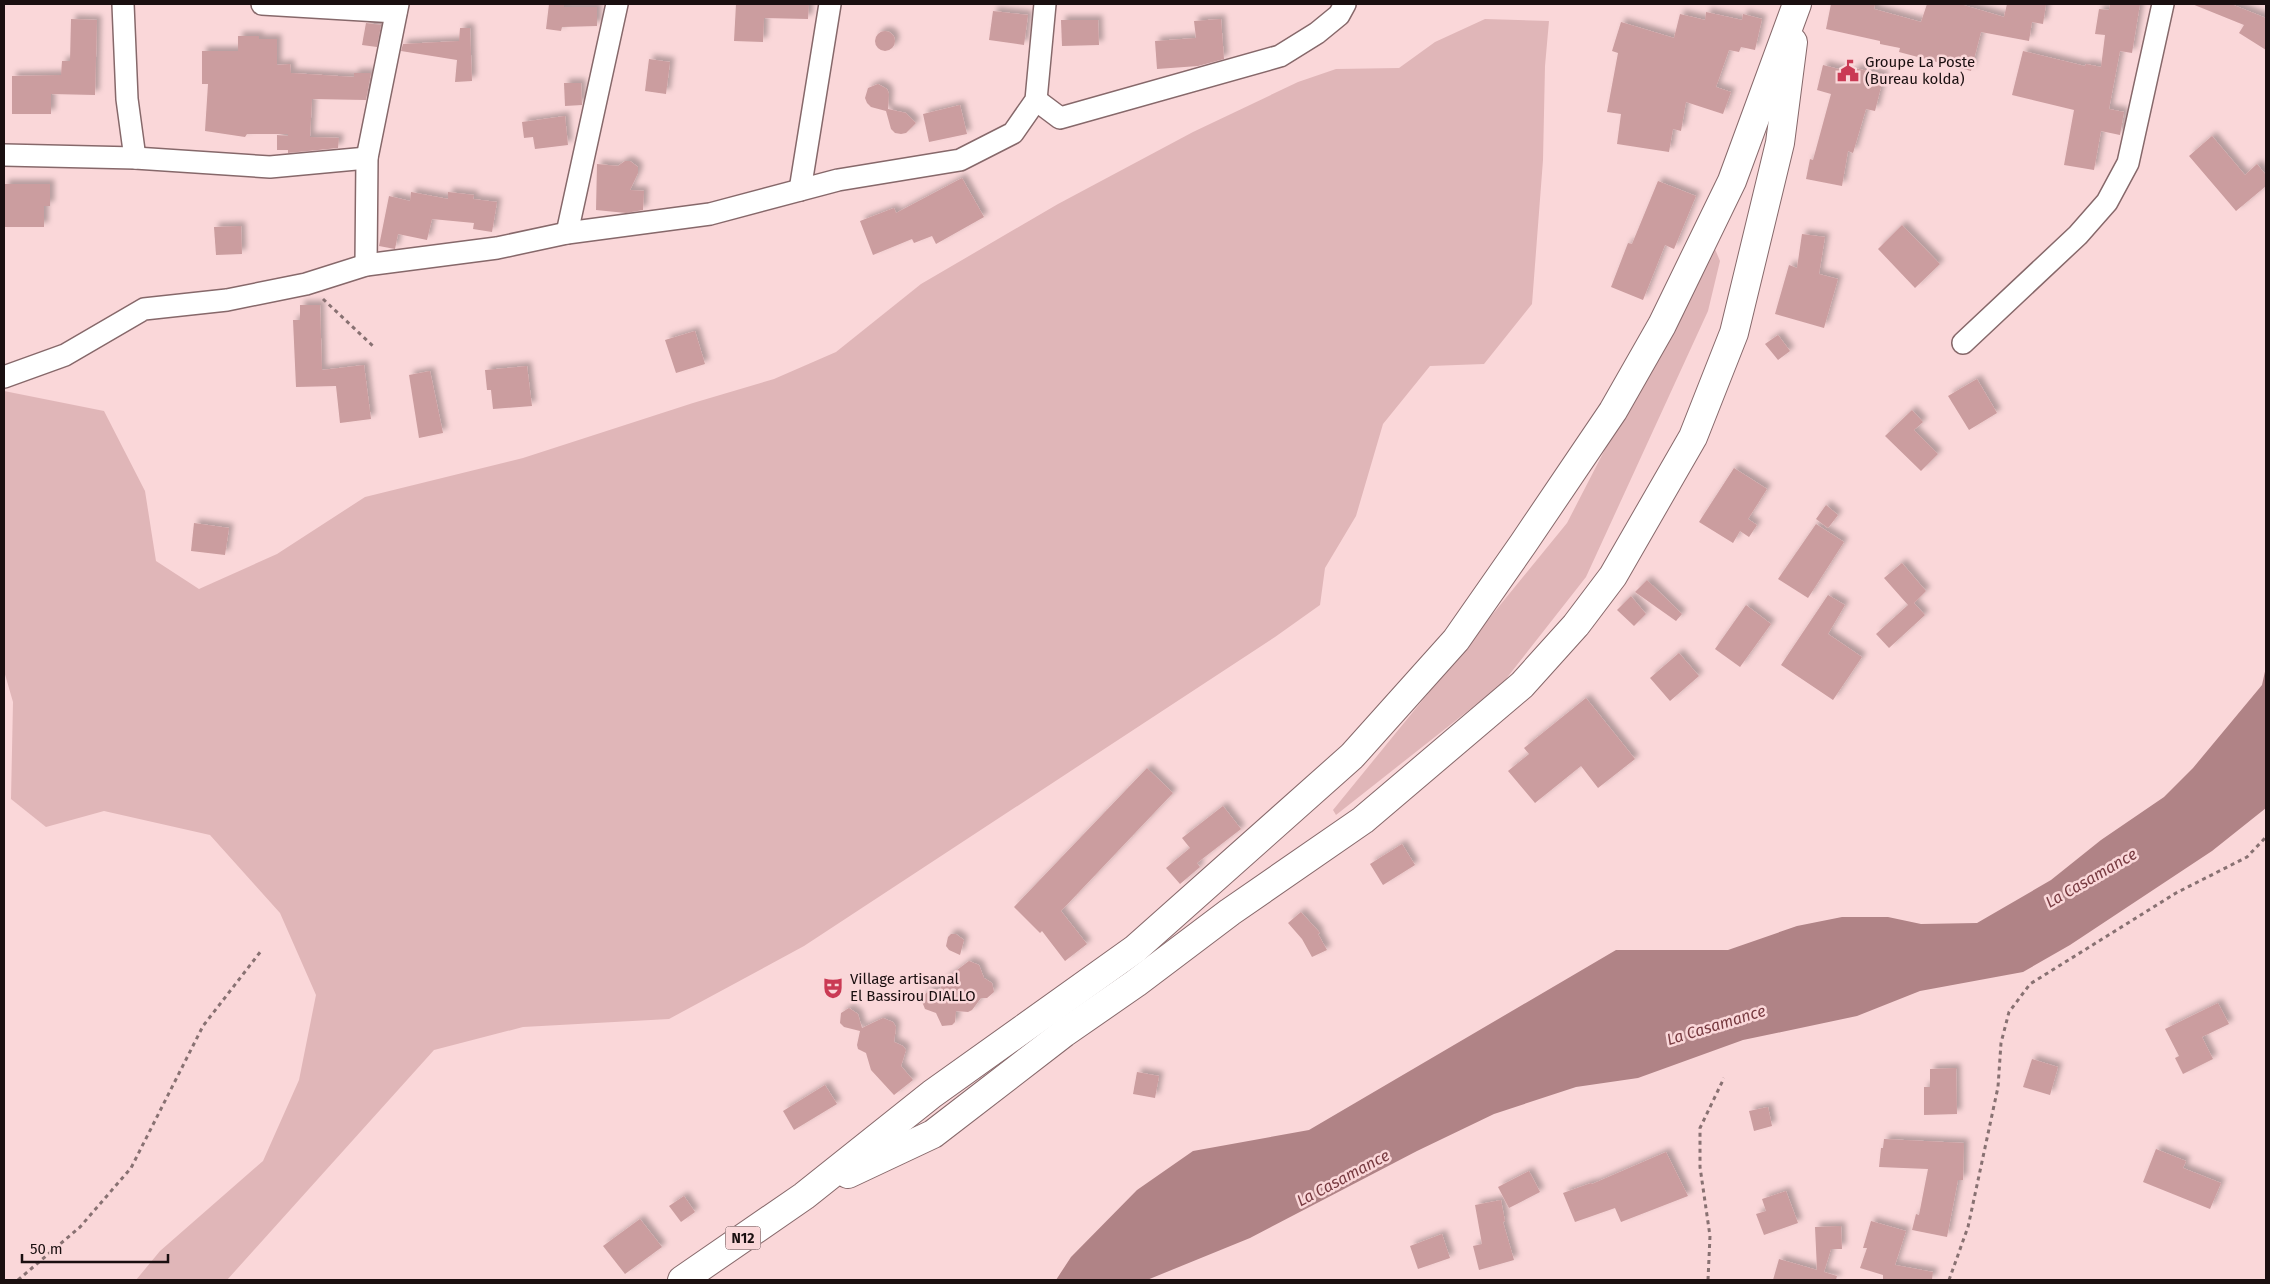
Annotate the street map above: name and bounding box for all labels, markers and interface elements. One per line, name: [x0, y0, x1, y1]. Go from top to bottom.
place label: Groupe La Poste (Bureau kolda): [1865, 53, 1975, 88]
public building icon: Groupe La Poste (Bureau kolda): [1835, 58, 1861, 84]
water label: La Casamance: [2042, 844, 2140, 912]
place label: Village artisanal El Bassirou DIALLO: [850, 970, 976, 1005]
theatre icon: Village artisanal El Bassirou DIALLO: [820, 975, 846, 1001]
water label: La Casamance: [1664, 1001, 1768, 1049]
water label: La Casamance: [1293, 1146, 1393, 1210]
road number: N12: [726, 1226, 760, 1250]
scale bar: [22, 1232, 169, 1264]
text: 50 m: [30, 1240, 63, 1258]

